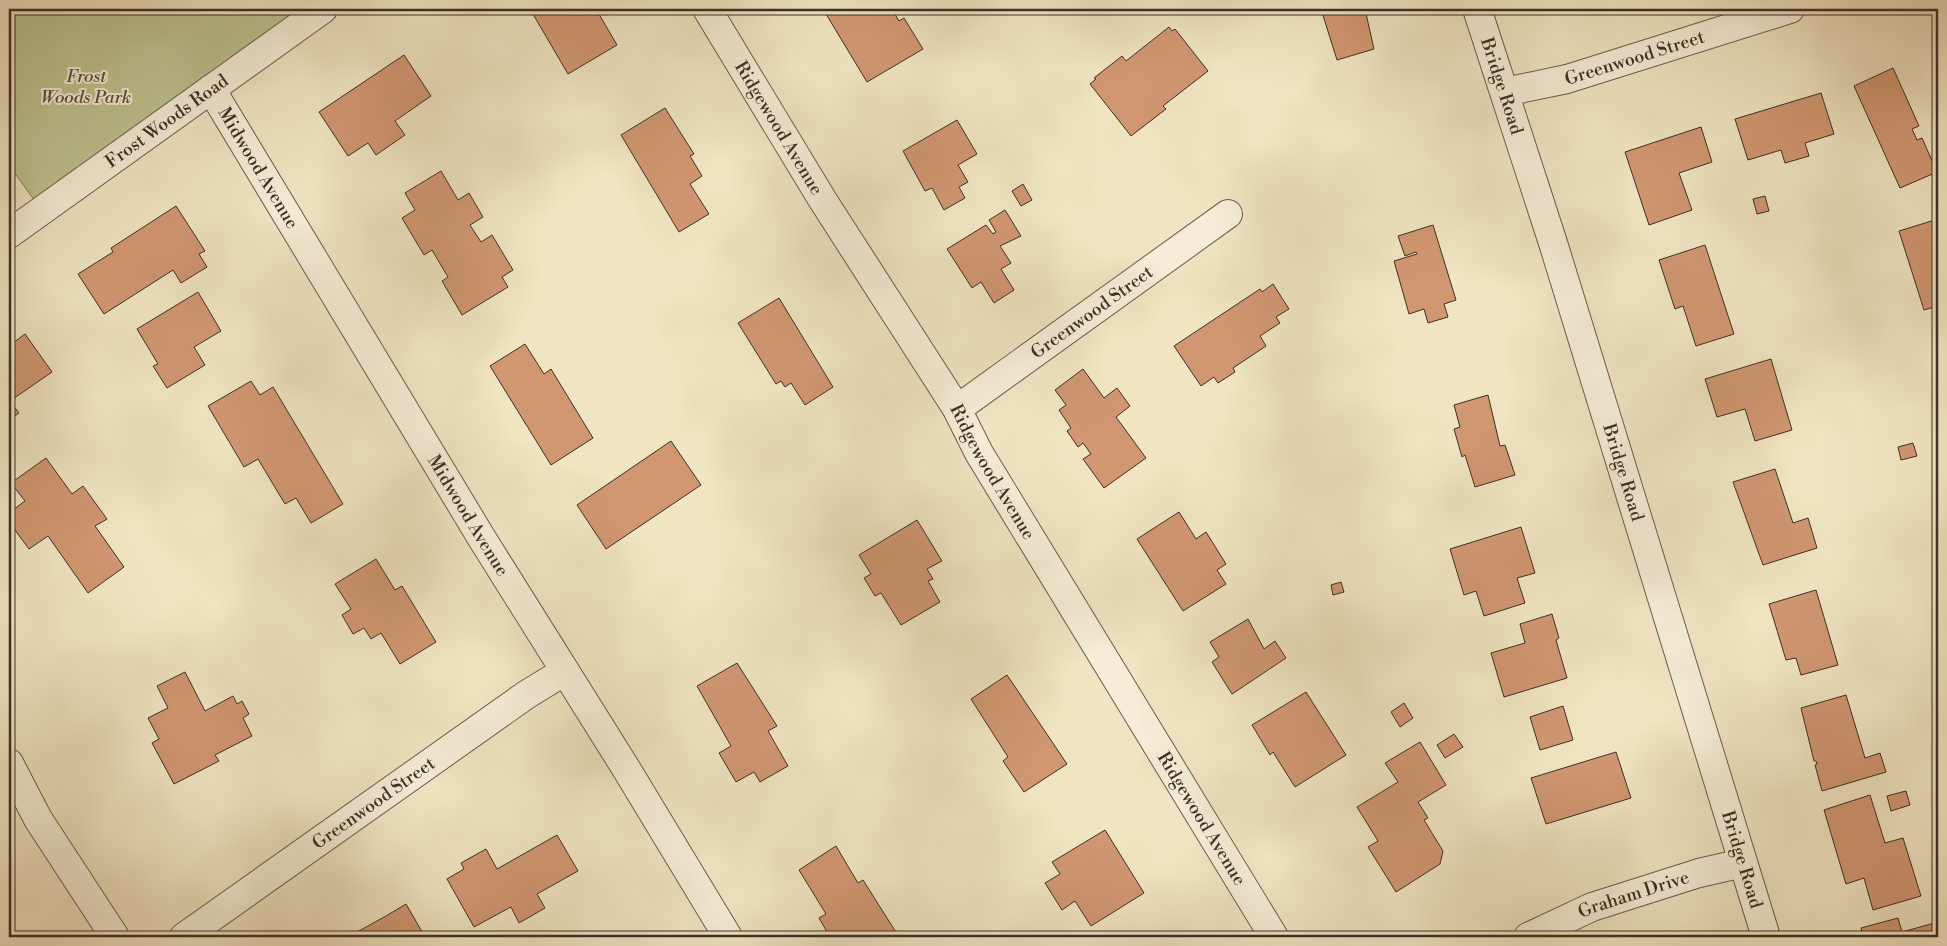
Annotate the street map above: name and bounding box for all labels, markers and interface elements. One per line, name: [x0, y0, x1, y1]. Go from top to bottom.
street label: Greenwood Street: [1562, 25, 1708, 91]
street label: Bridge Road: [1475, 34, 1529, 138]
street label: Ridgewood Avenue: [730, 57, 828, 199]
park label: Frost Woods Park: [41, 65, 131, 109]
street label: Frost Woods Road: [100, 69, 234, 173]
street label: Midwood Avenue: [213, 103, 304, 233]
street label: Greenwood Street: [1026, 260, 1158, 364]
street label: Ridgewood Avenue: [945, 400, 1041, 544]
street label: Bridge Road: [1597, 420, 1649, 525]
street label: Midwood Avenue: [423, 450, 514, 580]
street label: Ridgewood Avenue: [1152, 747, 1251, 890]
street label: Greenwood Street: [307, 751, 440, 854]
street label: Bridge Road: [1716, 807, 1768, 912]
street label: Graham Drive: [1574, 865, 1692, 924]

